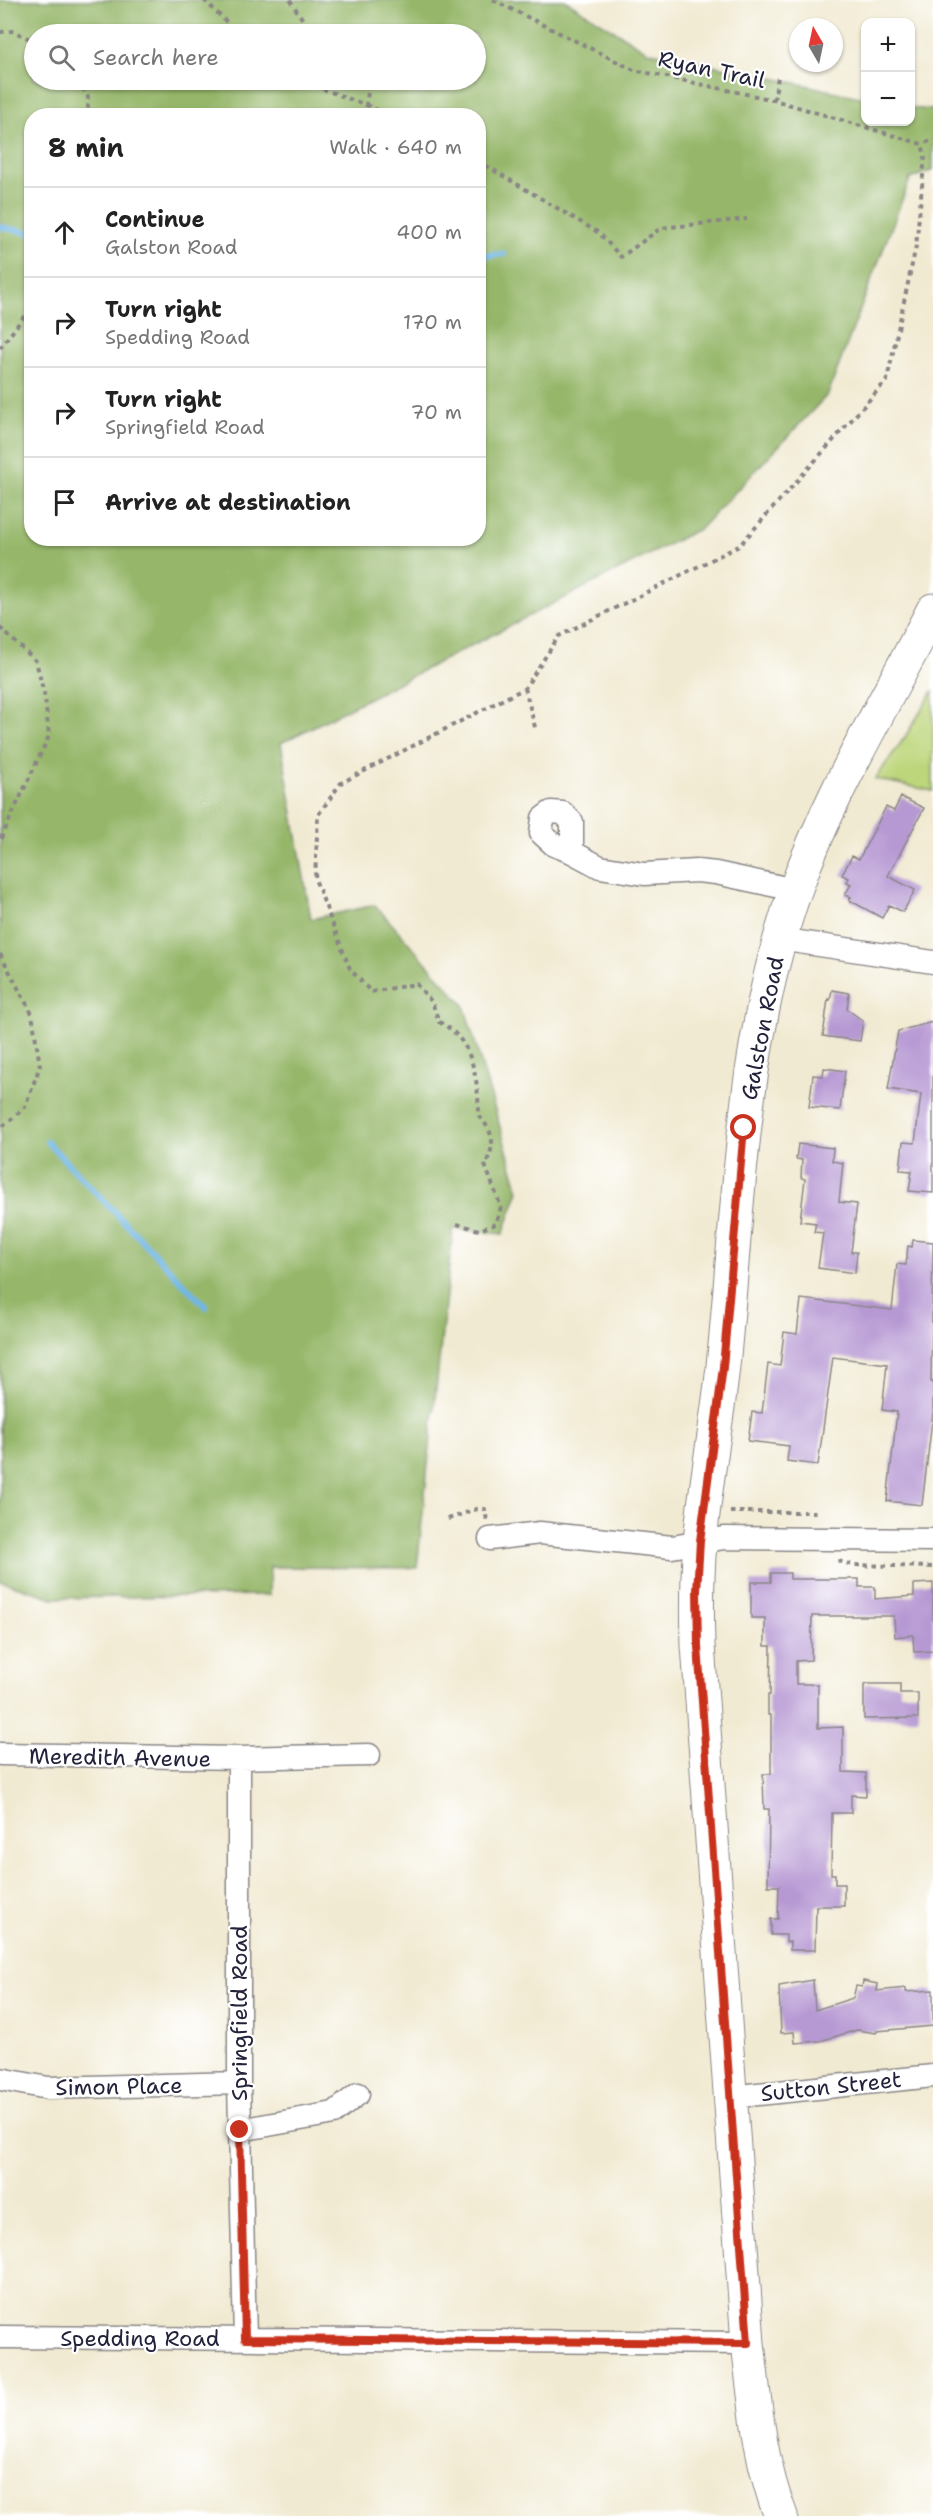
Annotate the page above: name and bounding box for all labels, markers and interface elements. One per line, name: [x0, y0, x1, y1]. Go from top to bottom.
north arrow: [789, 18, 843, 72]
map controls: [861, 18, 915, 126]
button: +: [861, 18, 915, 72]
search box: [24, 24, 486, 90]
icon: search: [45, 41, 78, 74]
text: Search here: [93, 43, 219, 72]
street label: Ryan Trail: [656, 44, 768, 95]
button: −: [861, 72, 915, 126]
text: 8 min: [48, 130, 124, 165]
text: Walk · 640 m: [329, 134, 462, 160]
text: Continue: [105, 205, 205, 234]
icon: ahead: [48, 216, 81, 249]
text: 400 m: [396, 219, 462, 245]
text: Galston Road: [105, 234, 238, 260]
text: Turn right: [105, 295, 222, 324]
icon: right: [48, 306, 81, 339]
text: 170 m: [403, 309, 462, 335]
text: Spedding Road: [105, 324, 250, 350]
text: Turn right: [105, 385, 222, 414]
icon: right: [48, 396, 81, 429]
text: 70 m: [410, 399, 462, 425]
text: Springfield Road: [105, 414, 265, 440]
icon: arrive: [48, 486, 81, 519]
text: Arrive at destination: [105, 488, 351, 517]
street label: Galston Road: [734, 954, 791, 1102]
route start: [730, 1114, 756, 1140]
street label: Meredith Avenue: [29, 1741, 211, 1774]
street label: Springfield Road: [225, 1925, 254, 2101]
street label: Sutton Street: [759, 2065, 903, 2108]
street label: Simon Place: [55, 2071, 183, 2102]
route end: [226, 2116, 252, 2142]
street label: Spedding Road: [60, 2324, 220, 2353]

